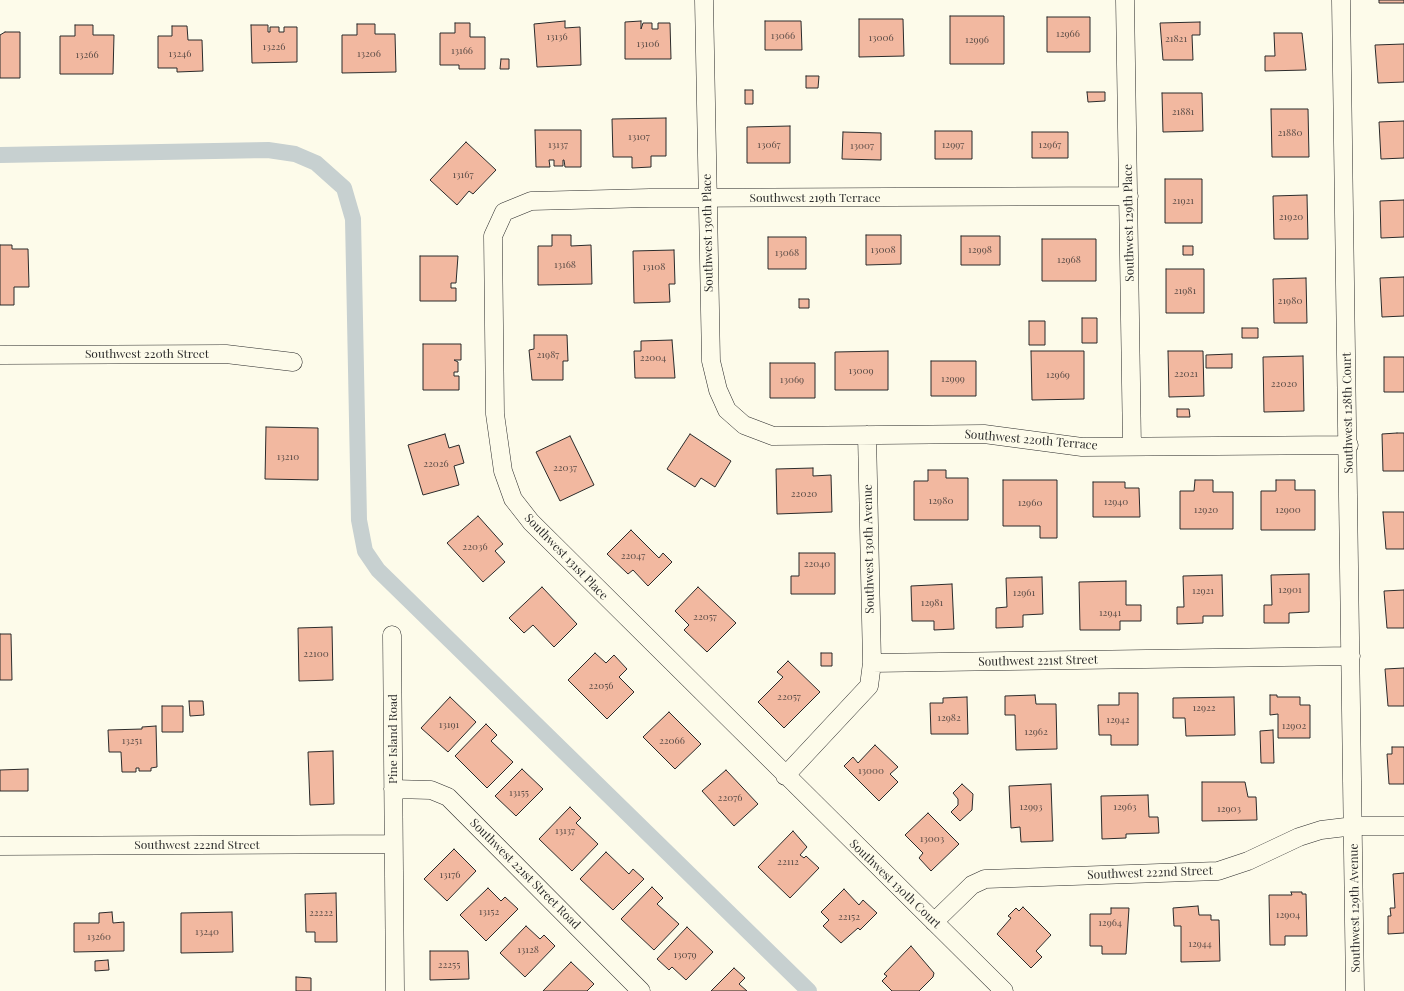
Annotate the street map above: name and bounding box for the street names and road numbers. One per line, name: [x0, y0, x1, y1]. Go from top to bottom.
street label: Southwest 129th Place: [1121, 164, 1137, 282]
street label: Southwest 130th Place: [700, 174, 716, 292]
street label: Southwest 219th Terrace: [749, 191, 881, 205]
street label: Southwest 220th Street: [85, 347, 209, 361]
street label: Southwest 128th Court: [1340, 352, 1356, 474]
street label: Southwest 220th Terrace: [964, 427, 1098, 453]
street label: Southwest 130th Avenue: [861, 484, 877, 614]
street label: Southwest 131st Place: [521, 511, 611, 603]
street label: Southwest 221st Street: [978, 653, 1098, 669]
street label: Pine Island Road: [386, 694, 400, 784]
street label: Southwest 221st Street Road: [467, 816, 583, 932]
street label: Southwest 130th Court: [846, 837, 944, 931]
street label: Southwest 222nd Street: [134, 838, 260, 852]
street label: Southwest 129th Avenue: [1347, 843, 1363, 973]
street label: Southwest 222nd Street: [1087, 864, 1213, 882]

